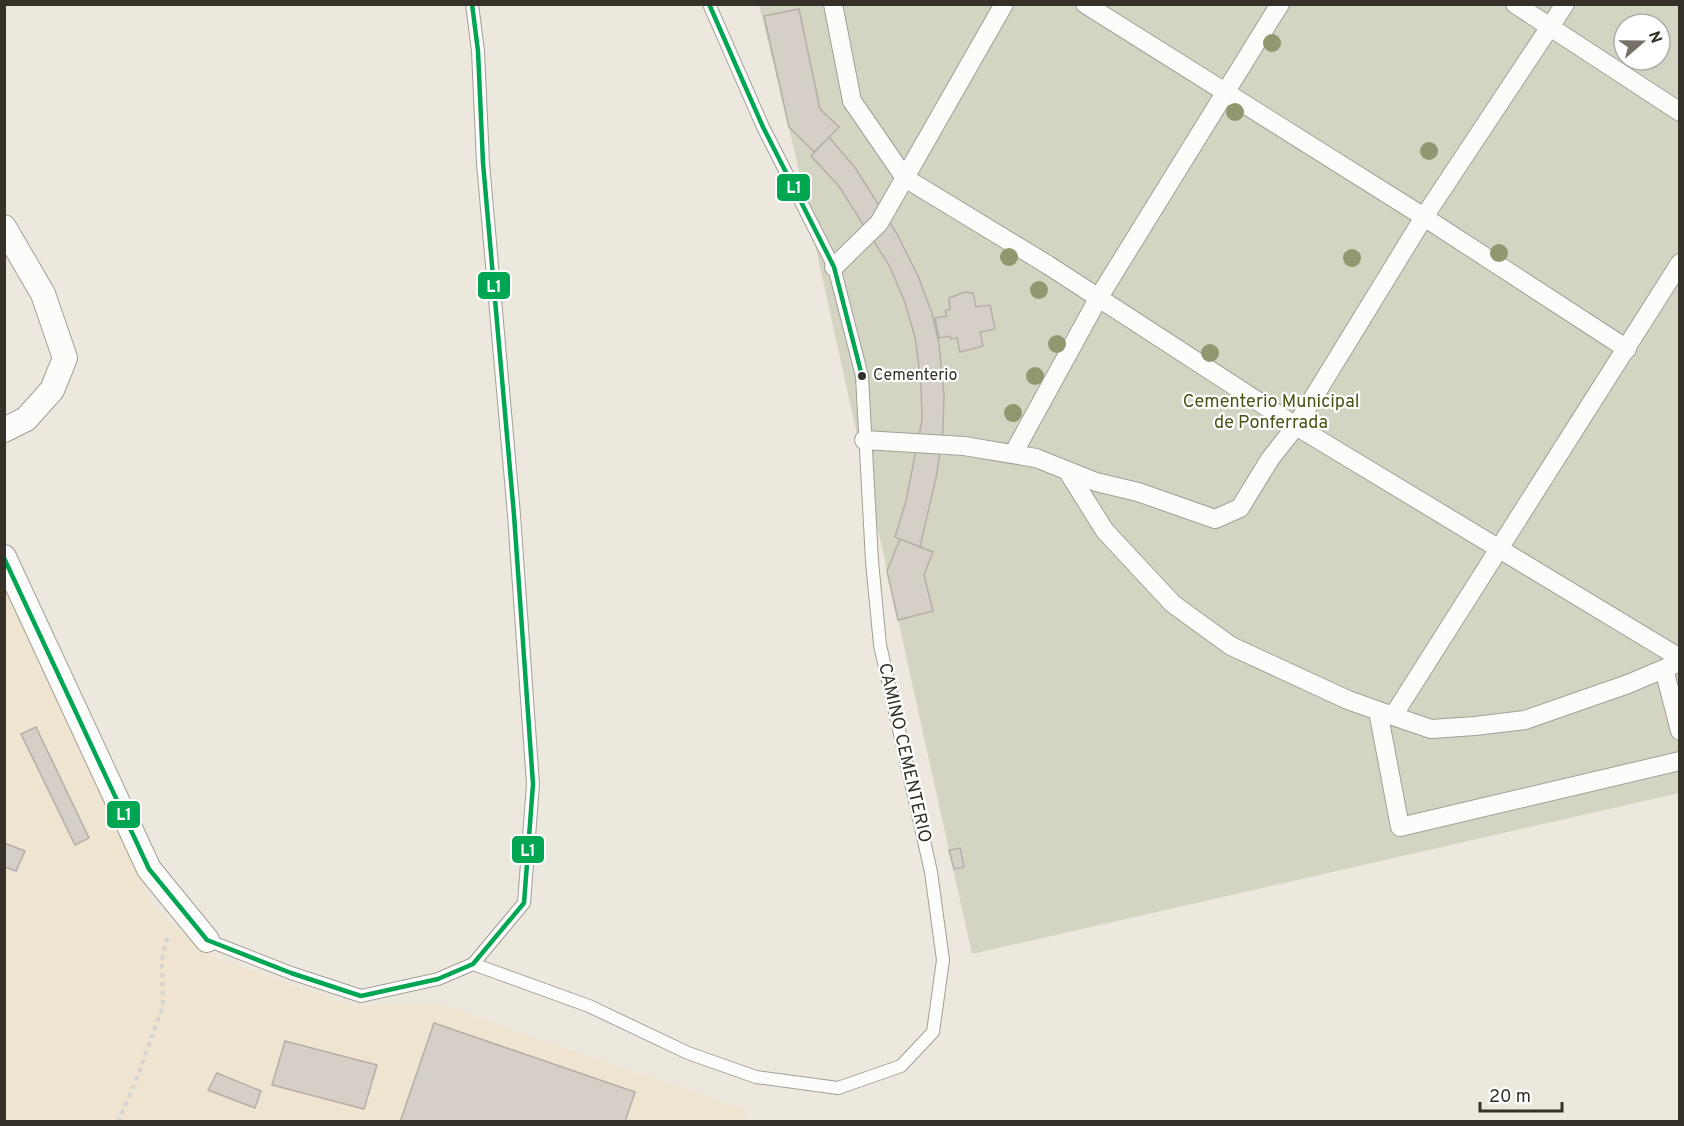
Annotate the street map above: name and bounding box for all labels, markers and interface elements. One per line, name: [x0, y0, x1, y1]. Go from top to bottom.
north arrow: [1612, 12, 1672, 72]
text: N: [1643, 29, 1666, 46]
line badge: L1: [776, 173, 811, 202]
text: L1: [786, 179, 802, 199]
line badge: L1: [477, 271, 511, 300]
text: L1: [486, 278, 502, 298]
place label: Cementerio: [873, 366, 957, 386]
marker: Cementerio: [856, 370, 868, 382]
park label: Cementerio Municipal de Ponferrada: [1183, 391, 1359, 435]
street label: CAMINO CEMENTERIO: [872, 661, 936, 845]
line badge: L1: [106, 800, 141, 829]
text: L1: [116, 806, 132, 826]
line badge: L1: [511, 835, 545, 864]
text: L1: [520, 842, 536, 862]
scale bar: [1480, 1075, 1562, 1113]
text: 20 m: [1489, 1086, 1531, 1109]

